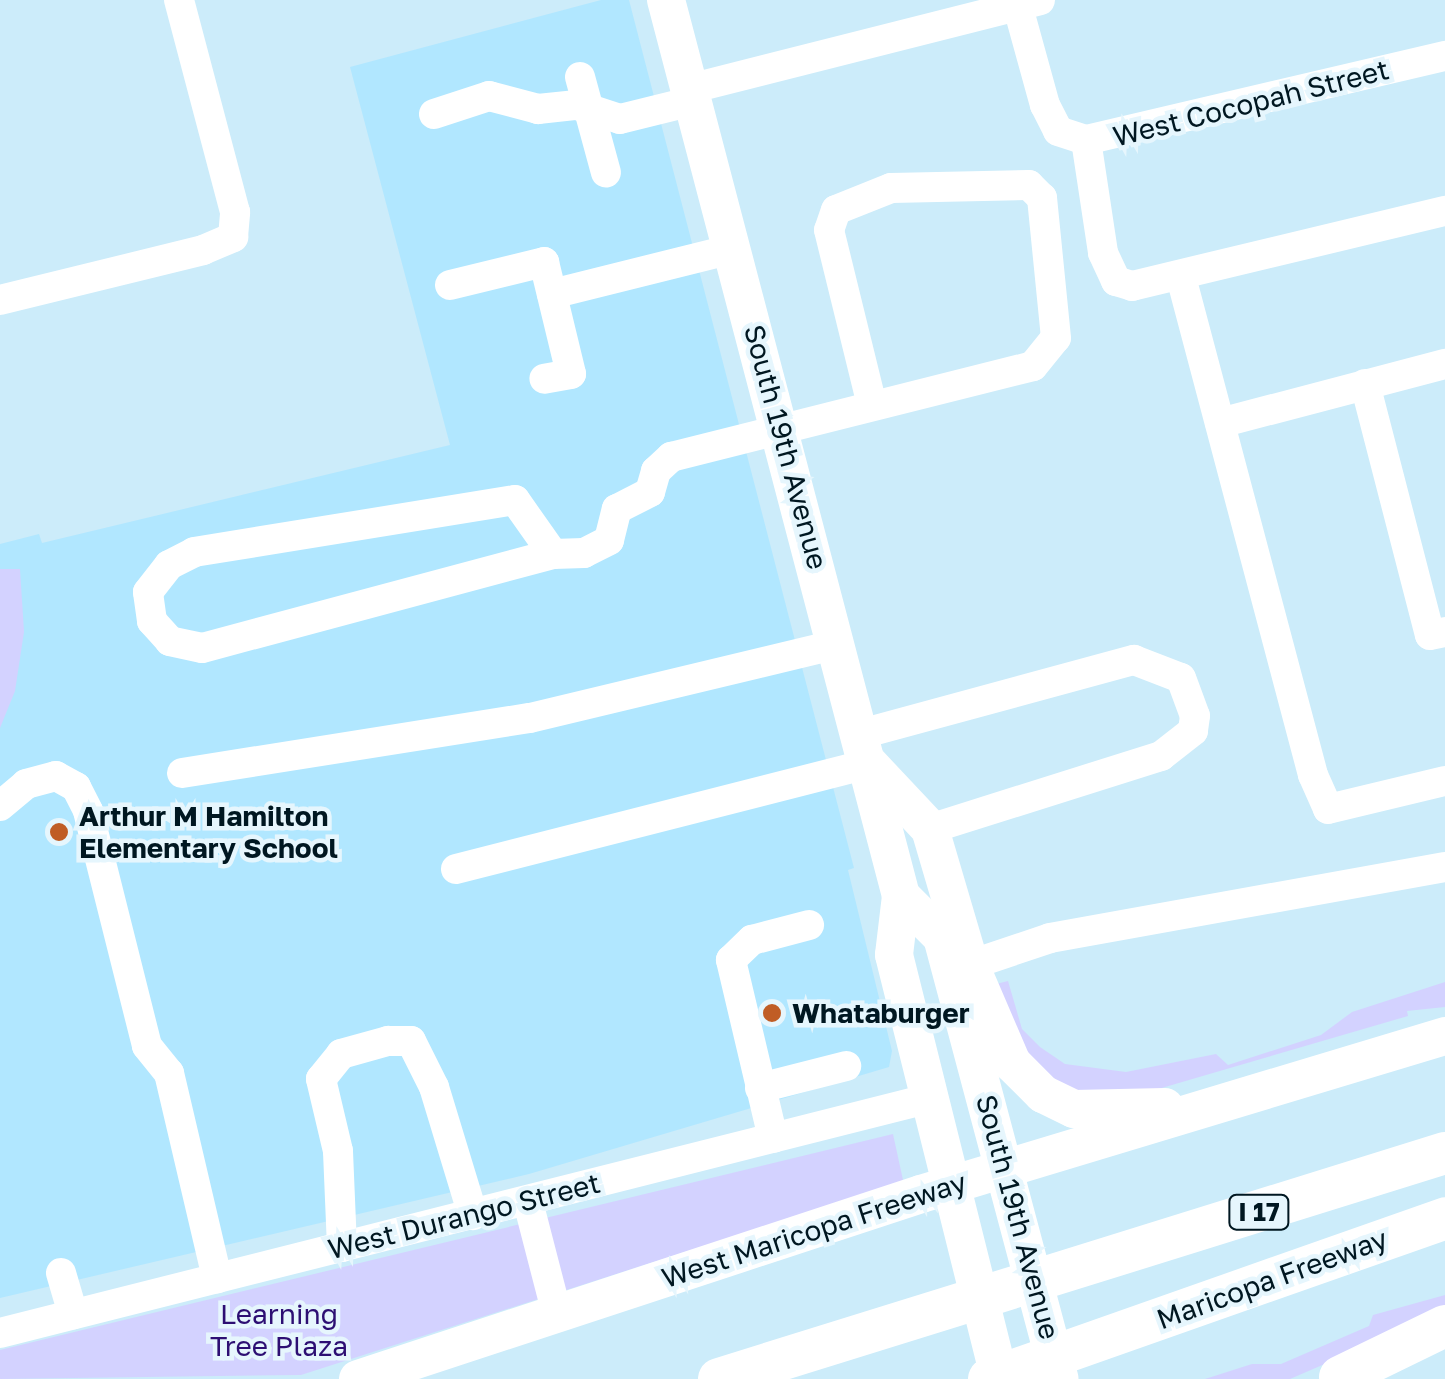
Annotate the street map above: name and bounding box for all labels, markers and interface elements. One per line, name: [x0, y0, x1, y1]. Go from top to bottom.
street label: West Cocopah Street: [1110, 52, 1392, 154]
street label: South 19th Avenue: [737, 321, 835, 573]
place label: Arthur M Hamilton Elementary School: [79, 799, 338, 865]
marker: Arthur M Hamilton Elementary School: [48, 821, 70, 843]
place label: Whataburger: [792, 996, 970, 1030]
marker: Whataburger: [761, 1002, 783, 1024]
street label: South 19th Avenue: [969, 1091, 1067, 1343]
street label: West Maricopa Freeway: [658, 1165, 970, 1295]
street label: West Durango Street: [325, 1166, 603, 1266]
road number: I 17: [1226, 1192, 1292, 1232]
street label: Maricopa Freeway: [1152, 1222, 1392, 1336]
park label: Learning Tree Plaza: [210, 1297, 348, 1363]

